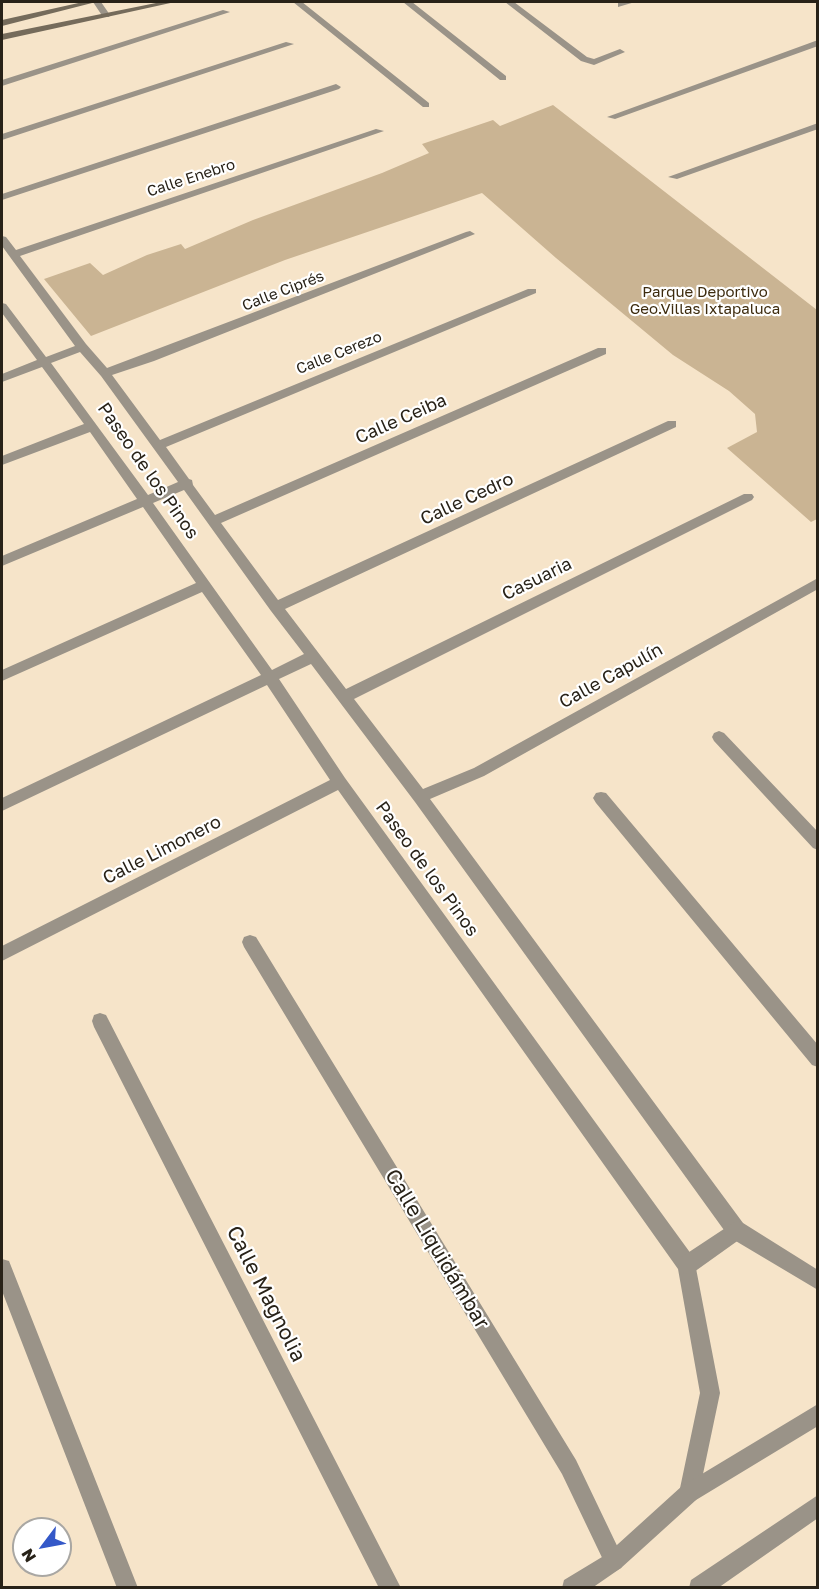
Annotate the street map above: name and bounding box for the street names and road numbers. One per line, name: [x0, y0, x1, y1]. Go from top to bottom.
street label: Calle Enebro: [145, 155, 237, 201]
street label: Calle Ciprés: [239, 267, 327, 315]
street label: Calle Cerezo: [294, 328, 384, 378]
street label: Calle Ceiba: [352, 389, 450, 449]
street label: Paseo de los Pinos: [93, 399, 203, 543]
street label: Calle Cedro: [417, 468, 517, 530]
street label: Casuaria: [499, 553, 575, 605]
street label: Calle Capulín: [556, 639, 666, 713]
street label: Paseo de los Pinos: [371, 797, 483, 941]
street label: Calle Limonero: [99, 811, 225, 889]
street label: Calle Liquidámbar: [379, 1165, 495, 1333]
street label: Calle Magnolia: [221, 1222, 311, 1366]

